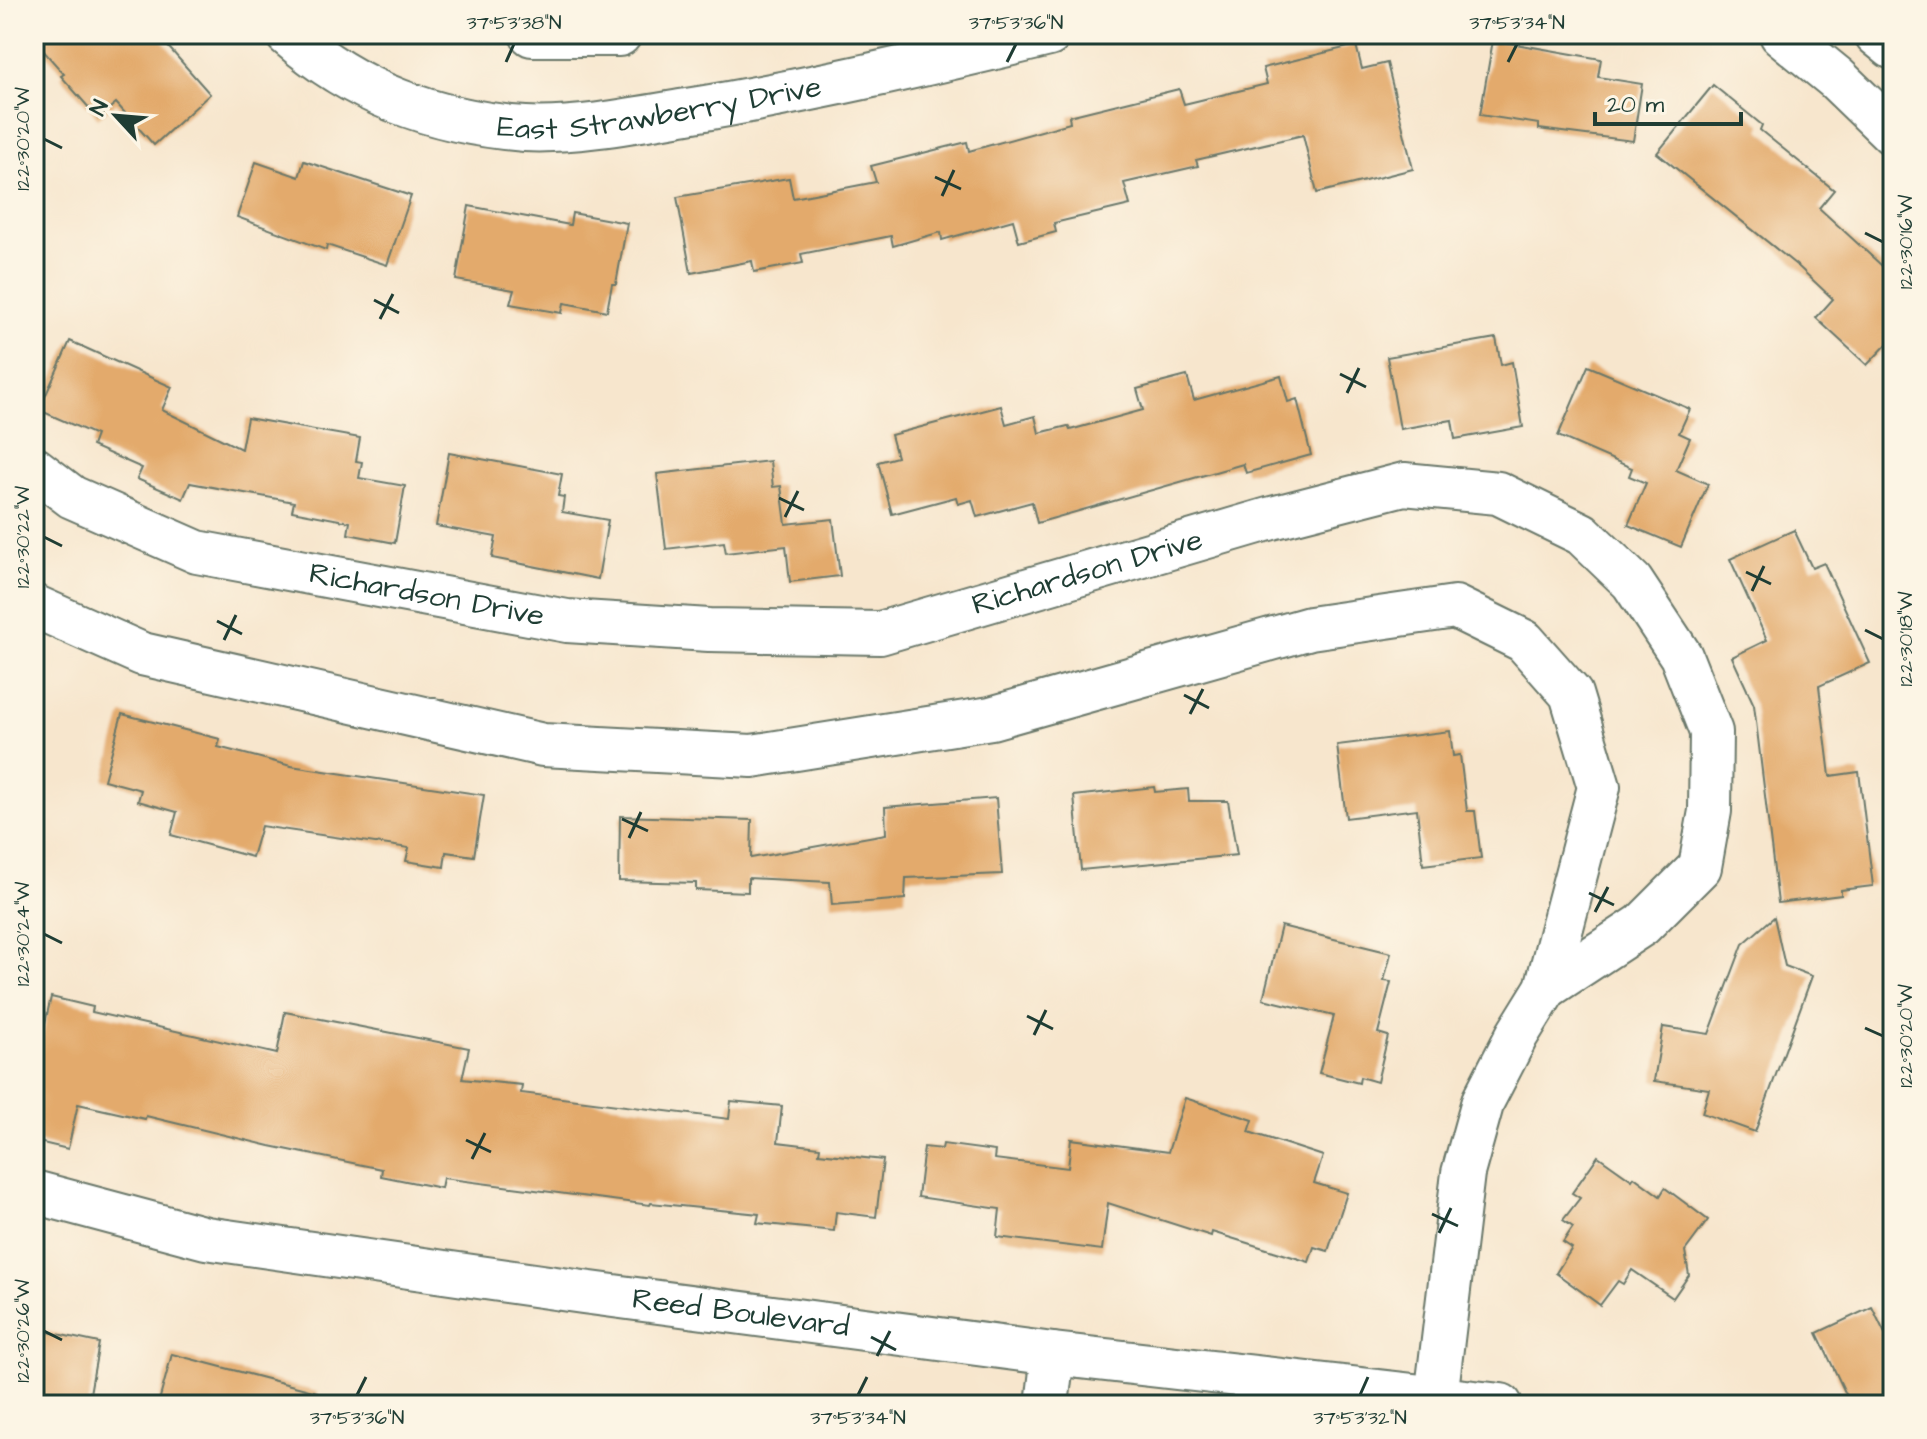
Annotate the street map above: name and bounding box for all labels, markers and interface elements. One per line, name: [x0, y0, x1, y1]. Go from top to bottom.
text: 37°53'38"N: [467, 9, 561, 37]
text: 37°53'36"N: [969, 9, 1063, 37]
text: 37°53'34"N: [1469, 9, 1565, 37]
street label: East Strawberry Drive: [495, 65, 825, 150]
north arrow: [76, 76, 156, 156]
scale bar: [1595, 76, 1741, 126]
text: 122°30'20"W: [9, 87, 37, 191]
text: 20 m: [1607, 88, 1664, 122]
text: N: [82, 95, 116, 121]
text: 122°30'16"W: [1892, 195, 1920, 289]
text: 122°30'22"W: [9, 486, 37, 588]
street label: Richardson Drive: [967, 519, 1207, 626]
street label: Richardson Drive: [306, 552, 548, 637]
text: 122°30'18"W: [1892, 591, 1920, 686]
text: 122°30'24"W: [9, 882, 37, 986]
text: 122°30'20"W: [1892, 984, 1920, 1088]
street label: Reed Boulevard: [630, 1278, 852, 1348]
text: 122°30'26"W: [9, 1279, 37, 1383]
text: 37°53'36"N: [310, 1404, 404, 1432]
text: 37°53'34"N: [810, 1404, 906, 1432]
text: 37°53'32"N: [1313, 1404, 1407, 1432]

